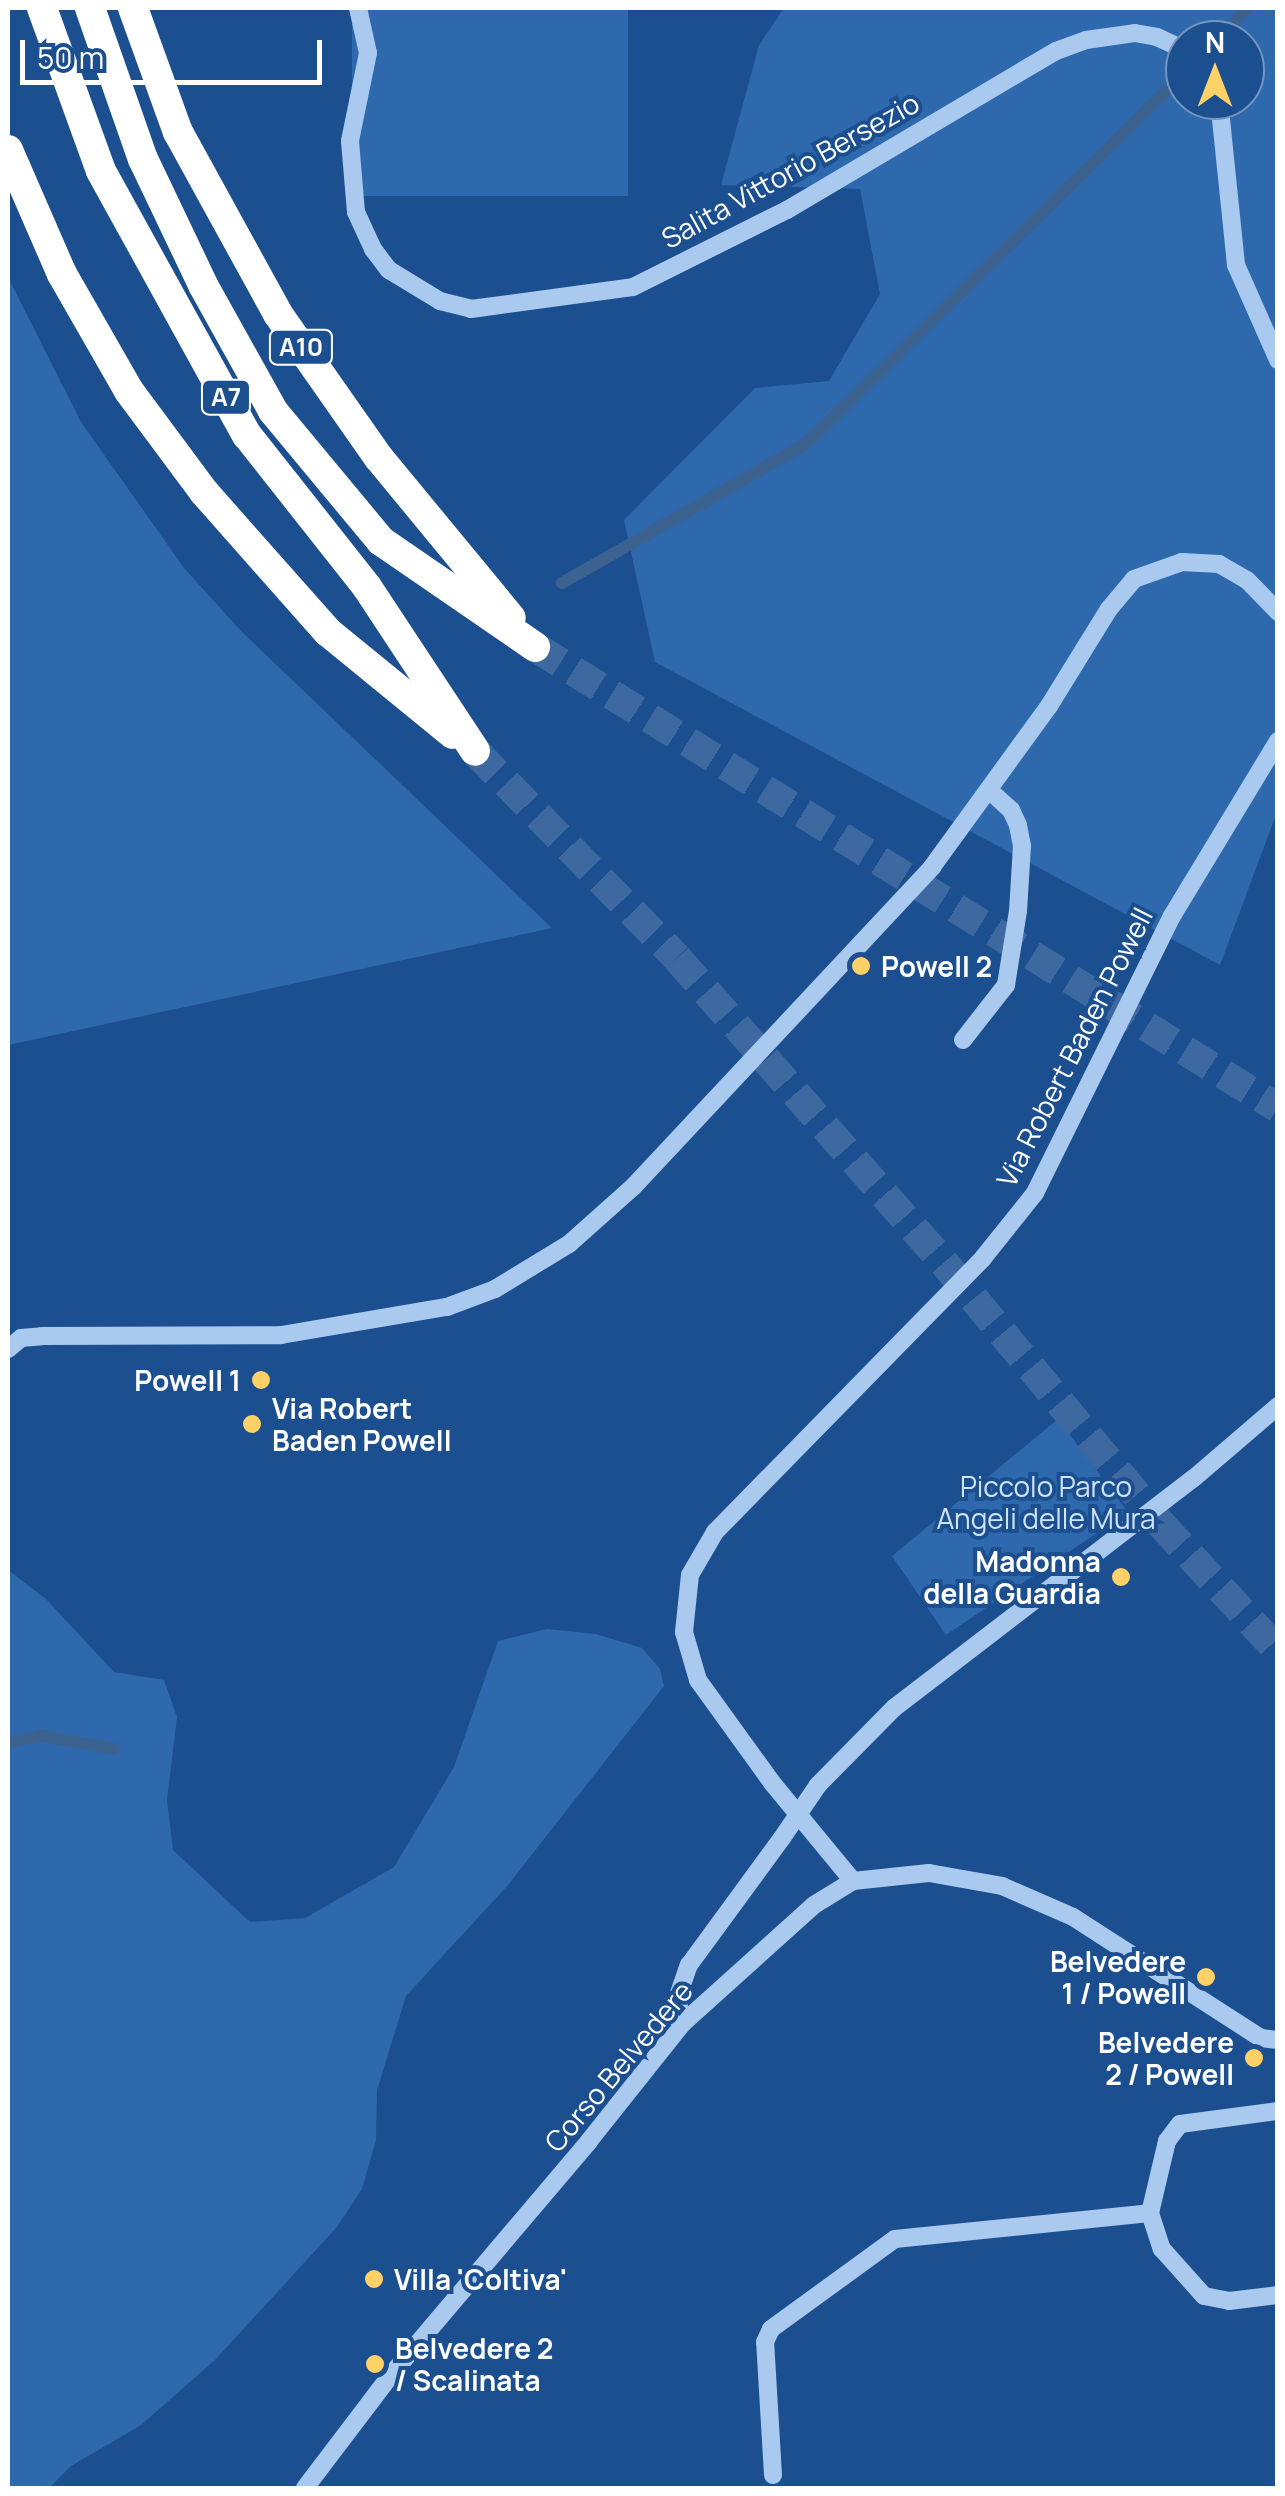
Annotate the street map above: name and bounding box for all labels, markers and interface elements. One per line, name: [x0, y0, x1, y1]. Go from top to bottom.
scale bar: [25, 20, 328, 82]
north arrow: [1165, 20, 1265, 120]
text: N: [1205, 23, 1225, 61]
text: 50 m: [37, 37, 104, 78]
street label: Salita Vittorio Bersezio: [655, 85, 925, 255]
road number: A10: [268, 327, 334, 367]
road number: A7: [198, 377, 254, 417]
street label: Via Robert Baden Powell: [989, 902, 1159, 1192]
place label: Powell 2: [881, 949, 992, 983]
marker: Powell 2: [850, 955, 872, 977]
place label: Powell 1: [134, 1363, 241, 1397]
marker: Powell 1: [250, 1369, 272, 1391]
place label: Via Robert Baden Powell: [272, 1391, 451, 1457]
marker: Via Robert Baden Powell: [241, 1413, 263, 1435]
park label: Piccolo Parco Angeli delle Mura: [936, 1469, 1156, 1535]
place label: Madonna della Guardia: [923, 1544, 1101, 1610]
marker: Madonna della Guardia: [1110, 1566, 1132, 1588]
place label: Belvedere 1 / Powell: [1050, 1944, 1186, 2010]
marker: Belvedere 1 / Powell: [1195, 1966, 1217, 1988]
street label: Corso Belvedere: [537, 1974, 699, 2158]
place label: Belvedere 2 / Powell: [1098, 2025, 1234, 2091]
marker: Belvedere 2 / Powell: [1243, 2047, 1265, 2069]
place label: Villa 'Coltiva': [394, 2262, 567, 2296]
marker: Villa 'Coltiva': [363, 2268, 385, 2290]
place label: Belvedere 2 / Scalinata: [395, 2331, 553, 2397]
marker: Belvedere 2 / Scalinata: [364, 2353, 386, 2375]

